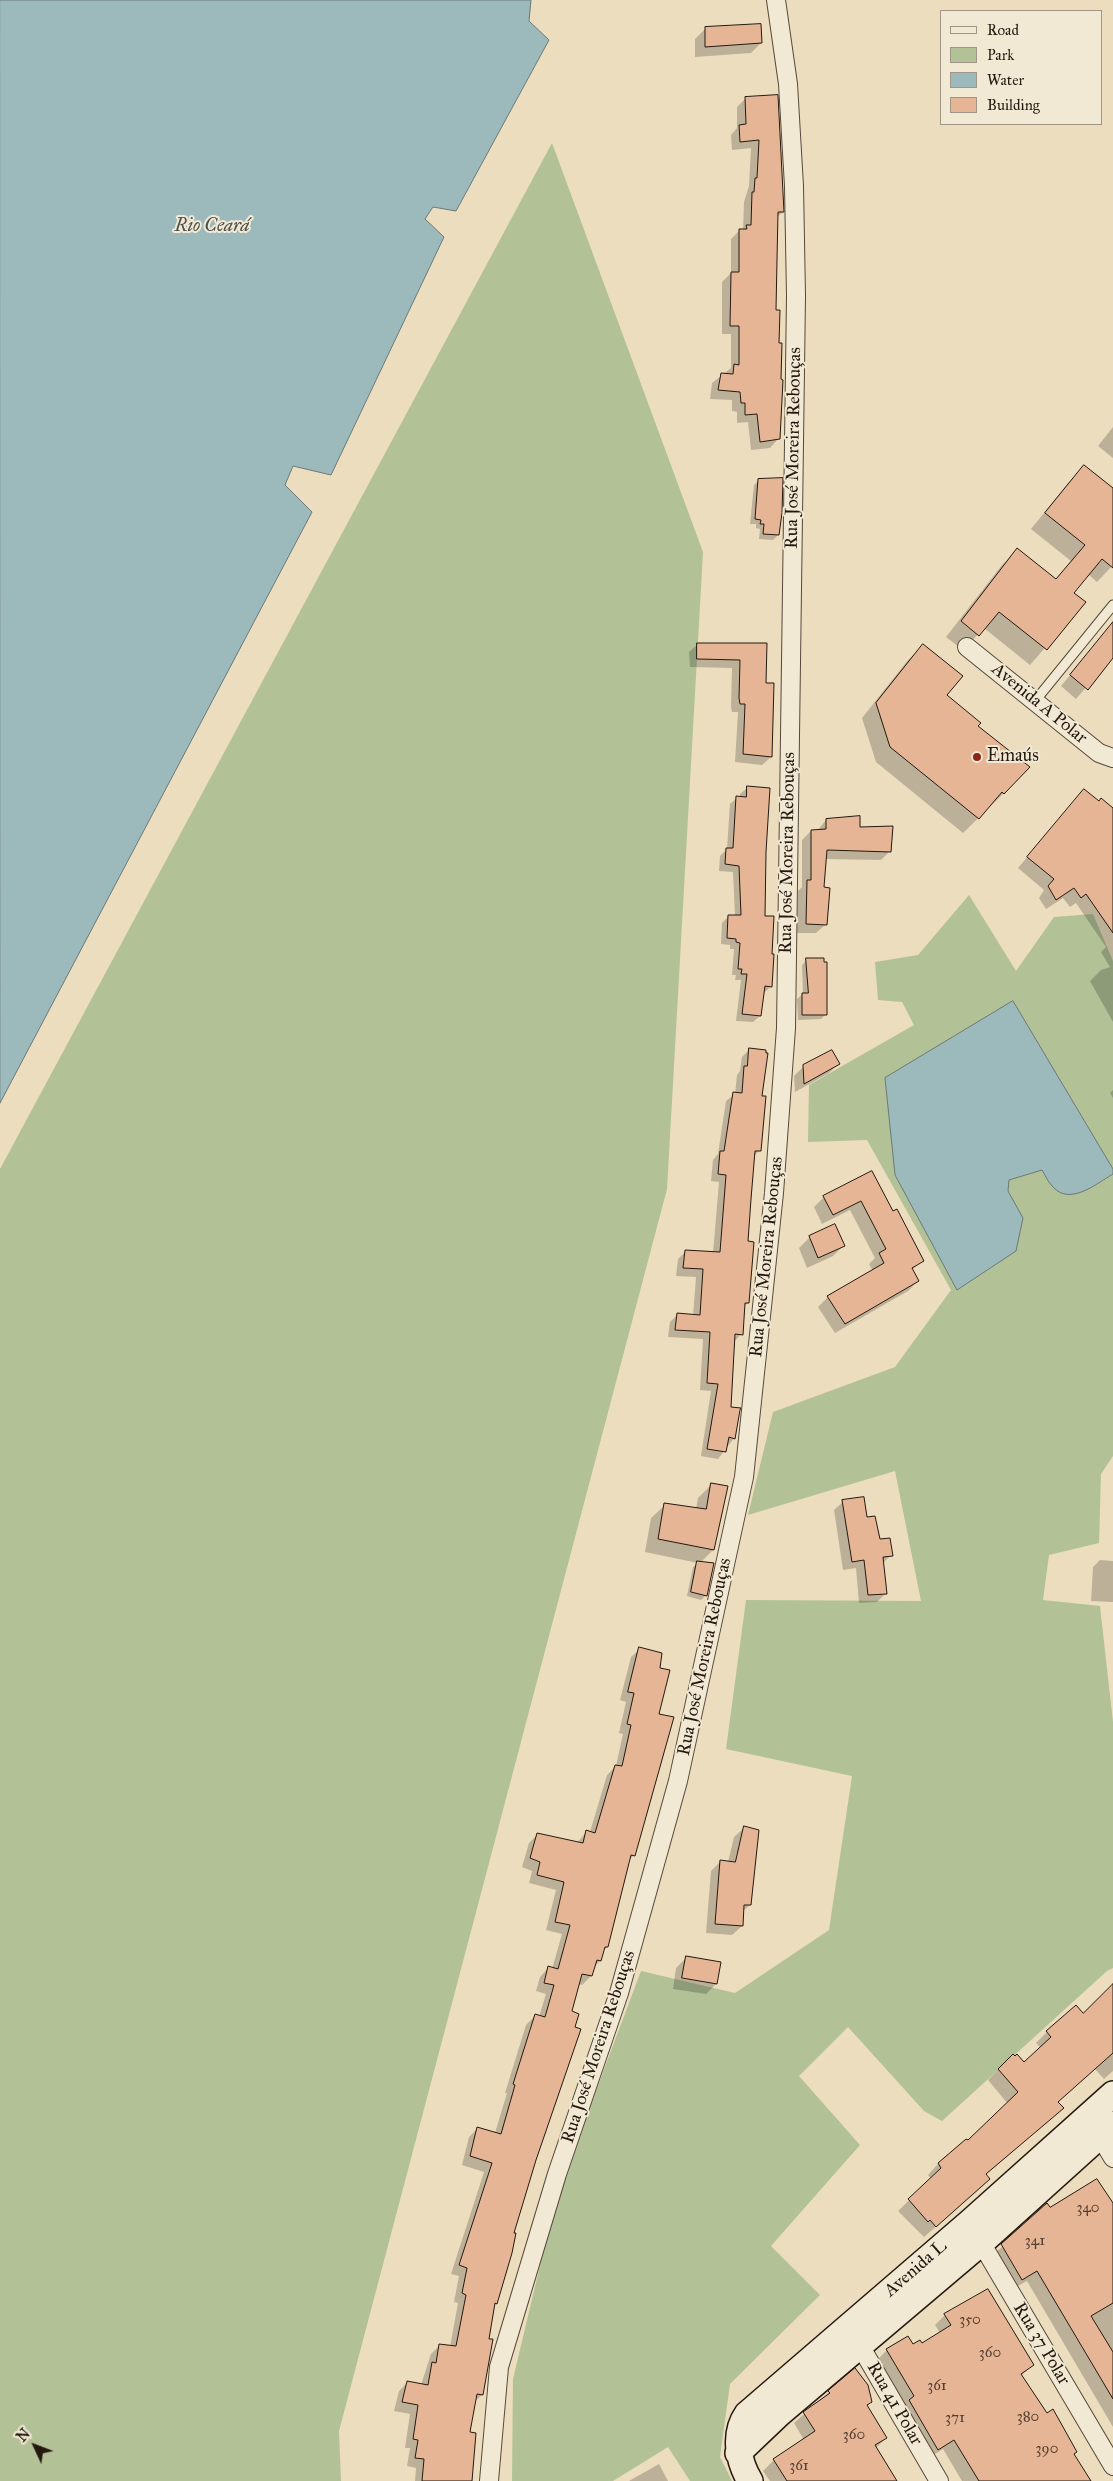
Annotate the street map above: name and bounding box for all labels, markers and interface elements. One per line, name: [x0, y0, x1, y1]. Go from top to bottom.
legend: [940, 10, 1103, 125]
text: Road: [987, 21, 1019, 39]
text: Park: [987, 46, 1014, 64]
text: Water: [987, 71, 1024, 89]
text: Building: [987, 96, 1040, 114]
water label: Rio Ceará: [175, 215, 249, 237]
street label: Rua José Moreira Rebouças: [781, 347, 807, 549]
street label: Avenida A Polar: [987, 659, 1091, 749]
place label: Emaús: [987, 746, 1039, 768]
marker: Emaús: [971, 751, 983, 763]
street label: Rua José Moreira Rebouças: [775, 752, 801, 954]
street label: Rua José Moreira Rebouças: [746, 1156, 788, 1358]
street label: Rua José Moreira Rebouças: [673, 1556, 737, 1758]
street label: Rua José Moreira Rebouças: [558, 1948, 640, 2146]
house number: 340: [1076, 2199, 1100, 2217]
house number: 341: [1025, 2232, 1045, 2250]
street label: Avenida L: [880, 2236, 952, 2302]
street label: Rua 37 Polar: [1008, 2299, 1074, 2389]
house number: 350: [959, 2311, 981, 2329]
house number: 360: [979, 2344, 1001, 2362]
street label: Rua 41 Polar: [861, 2358, 927, 2450]
house number: 361: [927, 2377, 947, 2395]
house number: 380: [1017, 2408, 1039, 2426]
house number: 371: [945, 2409, 965, 2427]
north arrow: [10, 2421, 60, 2471]
text: N: [13, 2425, 34, 2446]
house number: 360: [843, 2426, 865, 2444]
house number: 390: [1036, 2440, 1058, 2458]
house number: 361: [789, 2457, 809, 2475]

